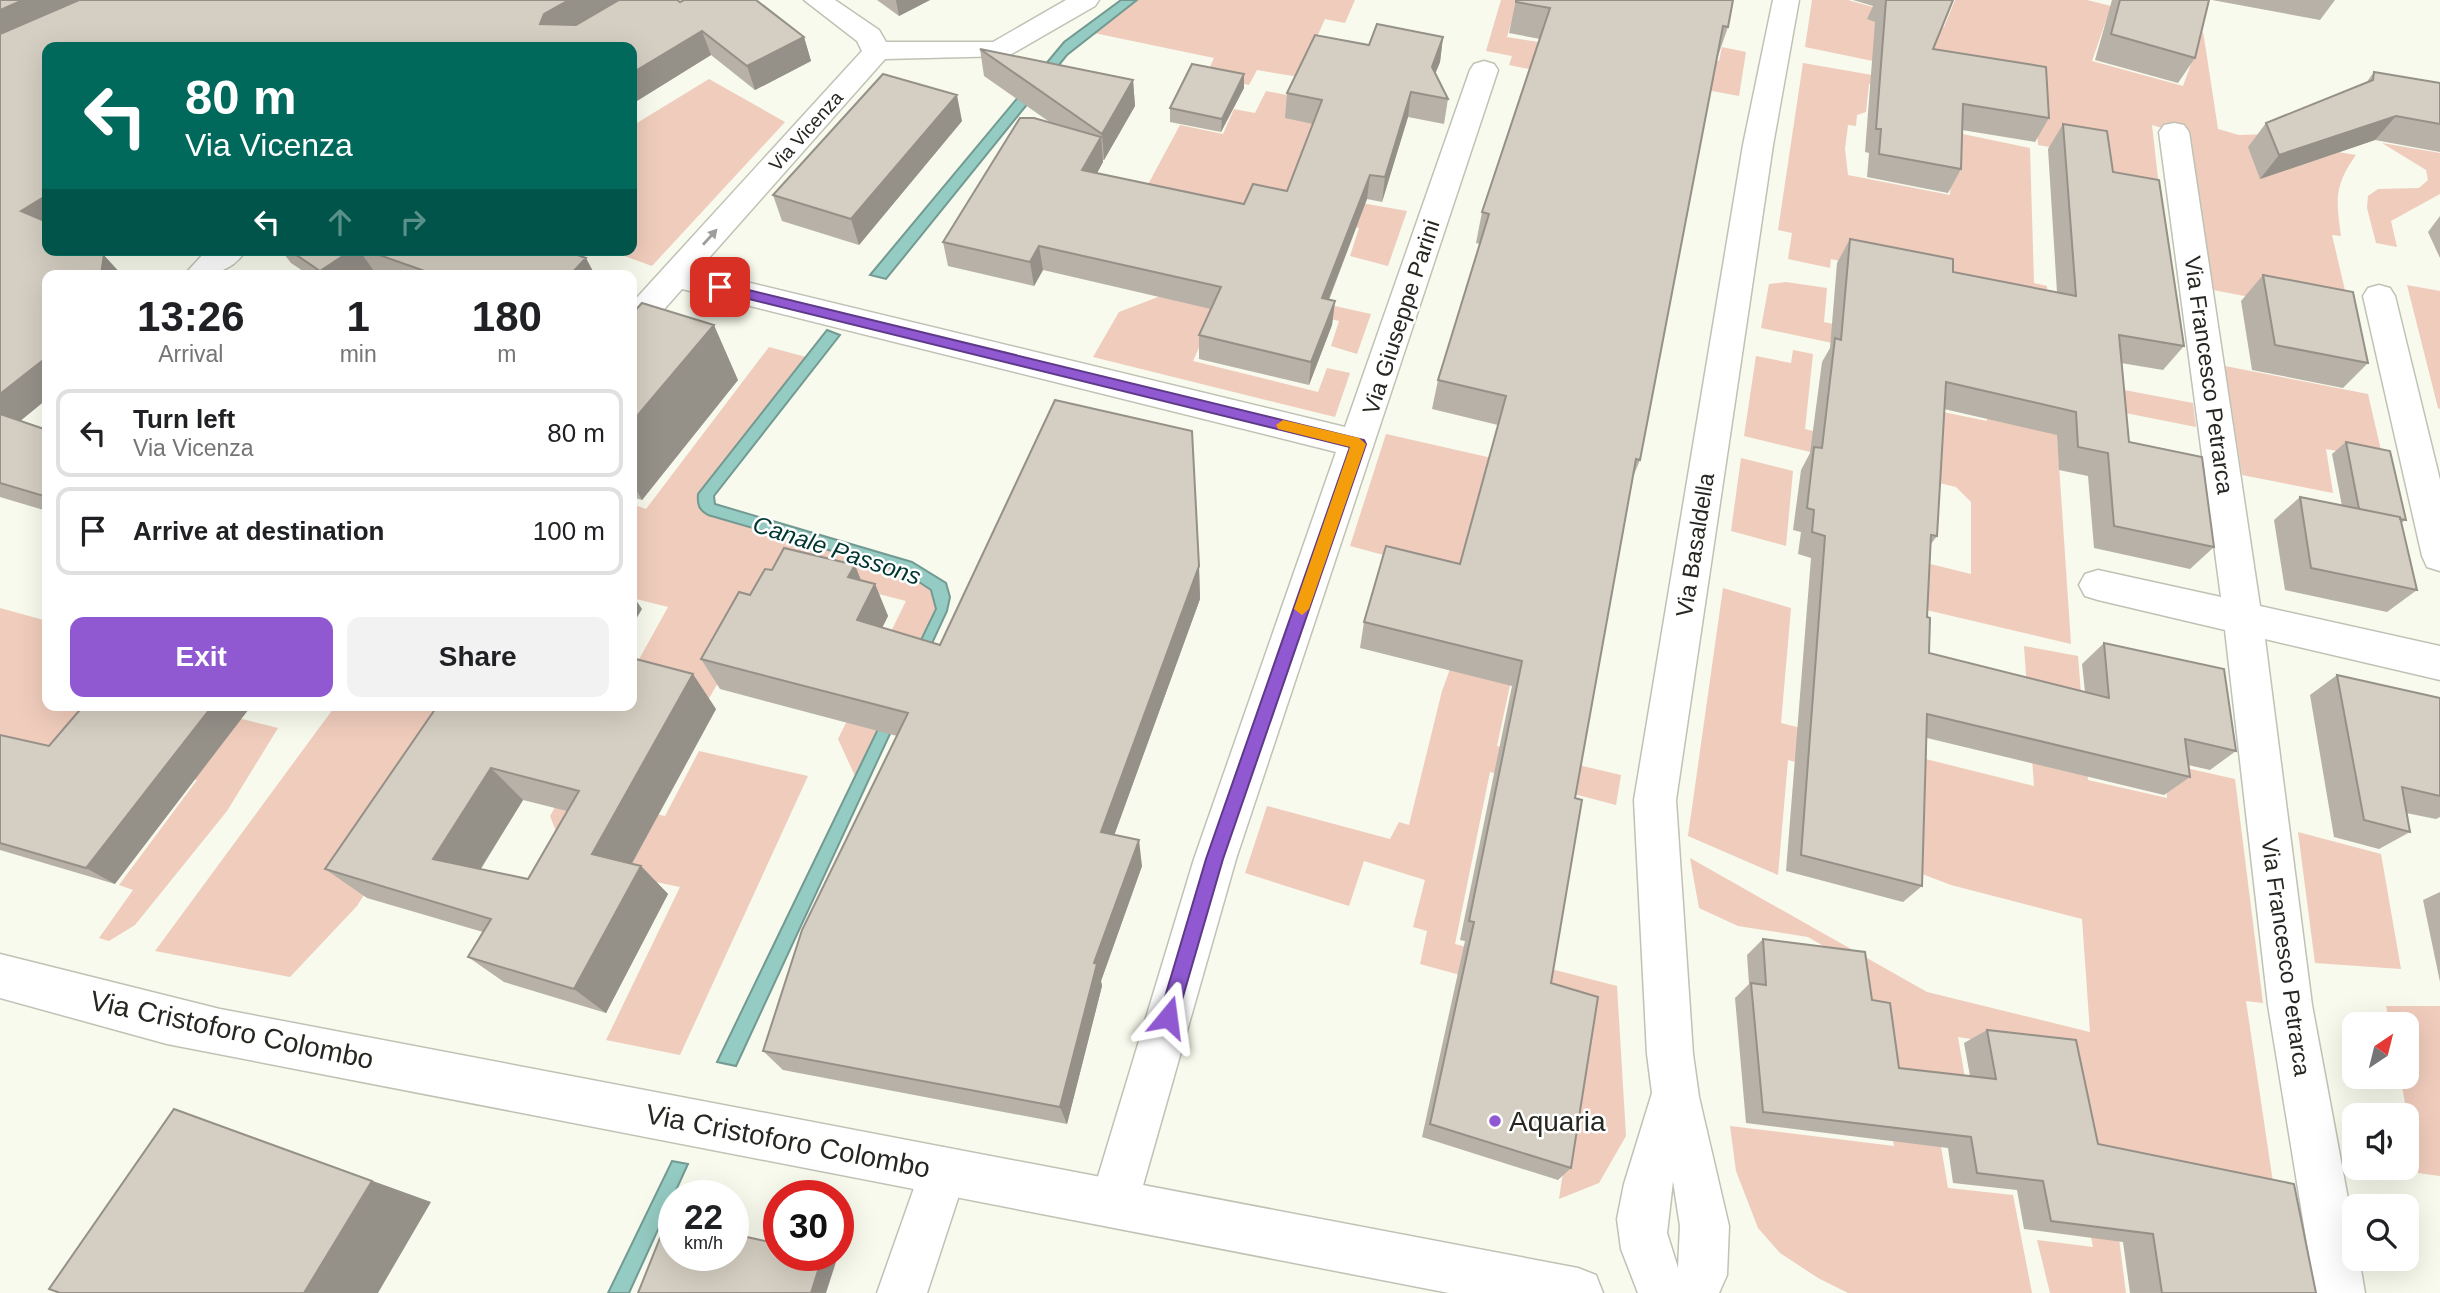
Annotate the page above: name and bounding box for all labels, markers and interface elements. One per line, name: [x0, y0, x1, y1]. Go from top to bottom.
icon: left: [70, 70, 161, 161]
text: 80 m: [185, 70, 297, 124]
street label: Via Vicenza: [765, 87, 847, 175]
text: Via Vicenza: [185, 127, 353, 163]
icon: left: [248, 203, 286, 241]
icon: ahead: [321, 203, 359, 241]
icon: right: [394, 203, 432, 241]
street label: Via Giuseppe Parini: [1357, 217, 1445, 417]
one-way arrow: [702, 228, 718, 246]
street label: Via Francesco Petrarca: [2179, 254, 2239, 496]
pin: [690, 257, 750, 317]
icon: arrive: [701, 268, 739, 306]
text: 13:26: [137, 293, 245, 340]
text: 1: [346, 293, 370, 340]
text: 180: [472, 293, 542, 340]
text: Arrival: [158, 341, 223, 367]
text: min: [340, 341, 377, 367]
text: m: [497, 341, 516, 367]
text: Turn left: [133, 404, 235, 434]
icon: left: [74, 414, 112, 452]
text: 80 m: [547, 418, 605, 448]
text: Via Vicenza: [133, 435, 254, 461]
street label: Via Basaldella: [1671, 471, 1719, 619]
water label: Canale Passons: [750, 510, 924, 590]
icon: arrive: [74, 512, 112, 550]
text: Arrive at destination: [133, 516, 384, 546]
text: 100 m: [533, 516, 605, 546]
button: Exit: [70, 617, 333, 697]
button: Share: [347, 617, 609, 697]
street label: Via Francesco Petrarca: [2256, 836, 2316, 1078]
position arrow: [1131, 980, 1205, 1054]
street label: Via Cristoforo Colombo: [87, 985, 377, 1075]
north arrow: [2342, 1012, 2418, 1088]
map controls: [2342, 1012, 2419, 1271]
street label: Via Cristoforo Colombo: [643, 1098, 933, 1184]
button: sound: [2342, 1103, 2419, 1180]
place label: Aquaria: [1509, 1106, 1606, 1137]
marker: Aquaria: [1487, 1113, 1503, 1129]
speed limit sign: 30: [763, 1180, 854, 1271]
button: search: [2342, 1194, 2419, 1271]
text: 22: [684, 1197, 723, 1236]
text: km/h: [684, 1233, 723, 1253]

